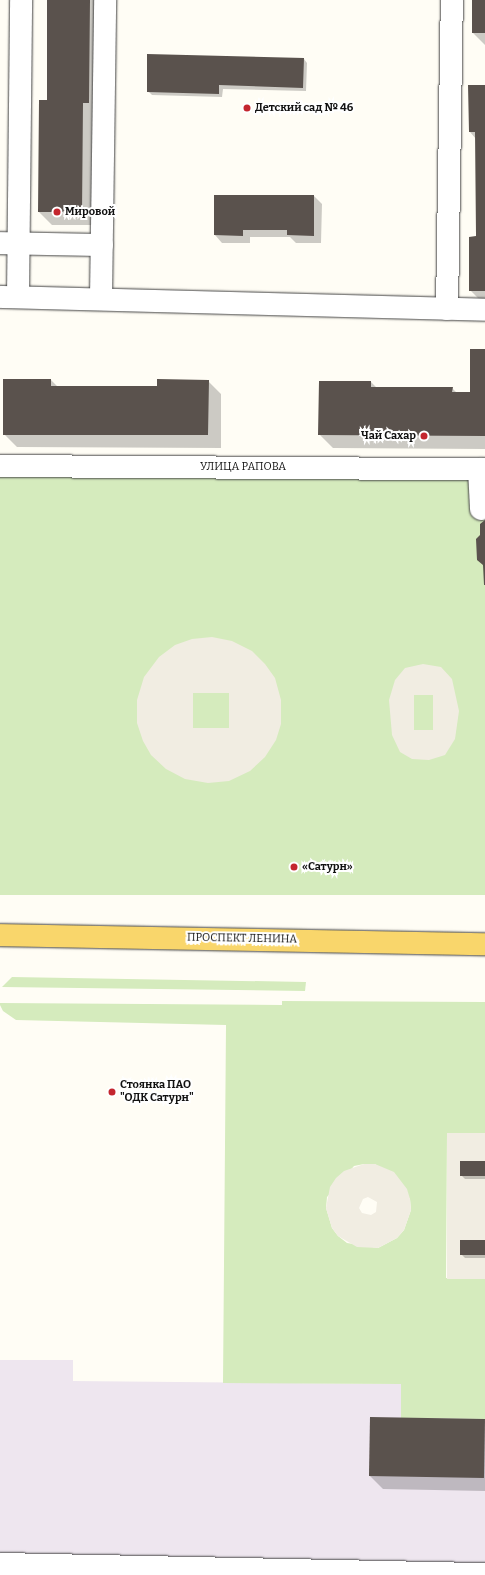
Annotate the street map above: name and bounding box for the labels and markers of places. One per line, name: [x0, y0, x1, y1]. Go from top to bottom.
place label: Детский сад № 46: [255, 101, 353, 115]
marker: Детский сад № 46: [242, 103, 252, 113]
place label: Мировой: [65, 205, 115, 219]
marker: Мировой: [52, 207, 62, 217]
place label: Чай Сахар: [361, 429, 416, 443]
marker: Чай Сахар: [419, 431, 429, 441]
place label: «Сатурн»: [302, 860, 353, 874]
marker: «Сатурн»: [289, 862, 299, 872]
place label: Стоянка ПАО "ОДК Сатурн": [120, 1079, 194, 1105]
marker: Стоянка ПАО "ОДК Сатурн": [107, 1087, 117, 1097]

